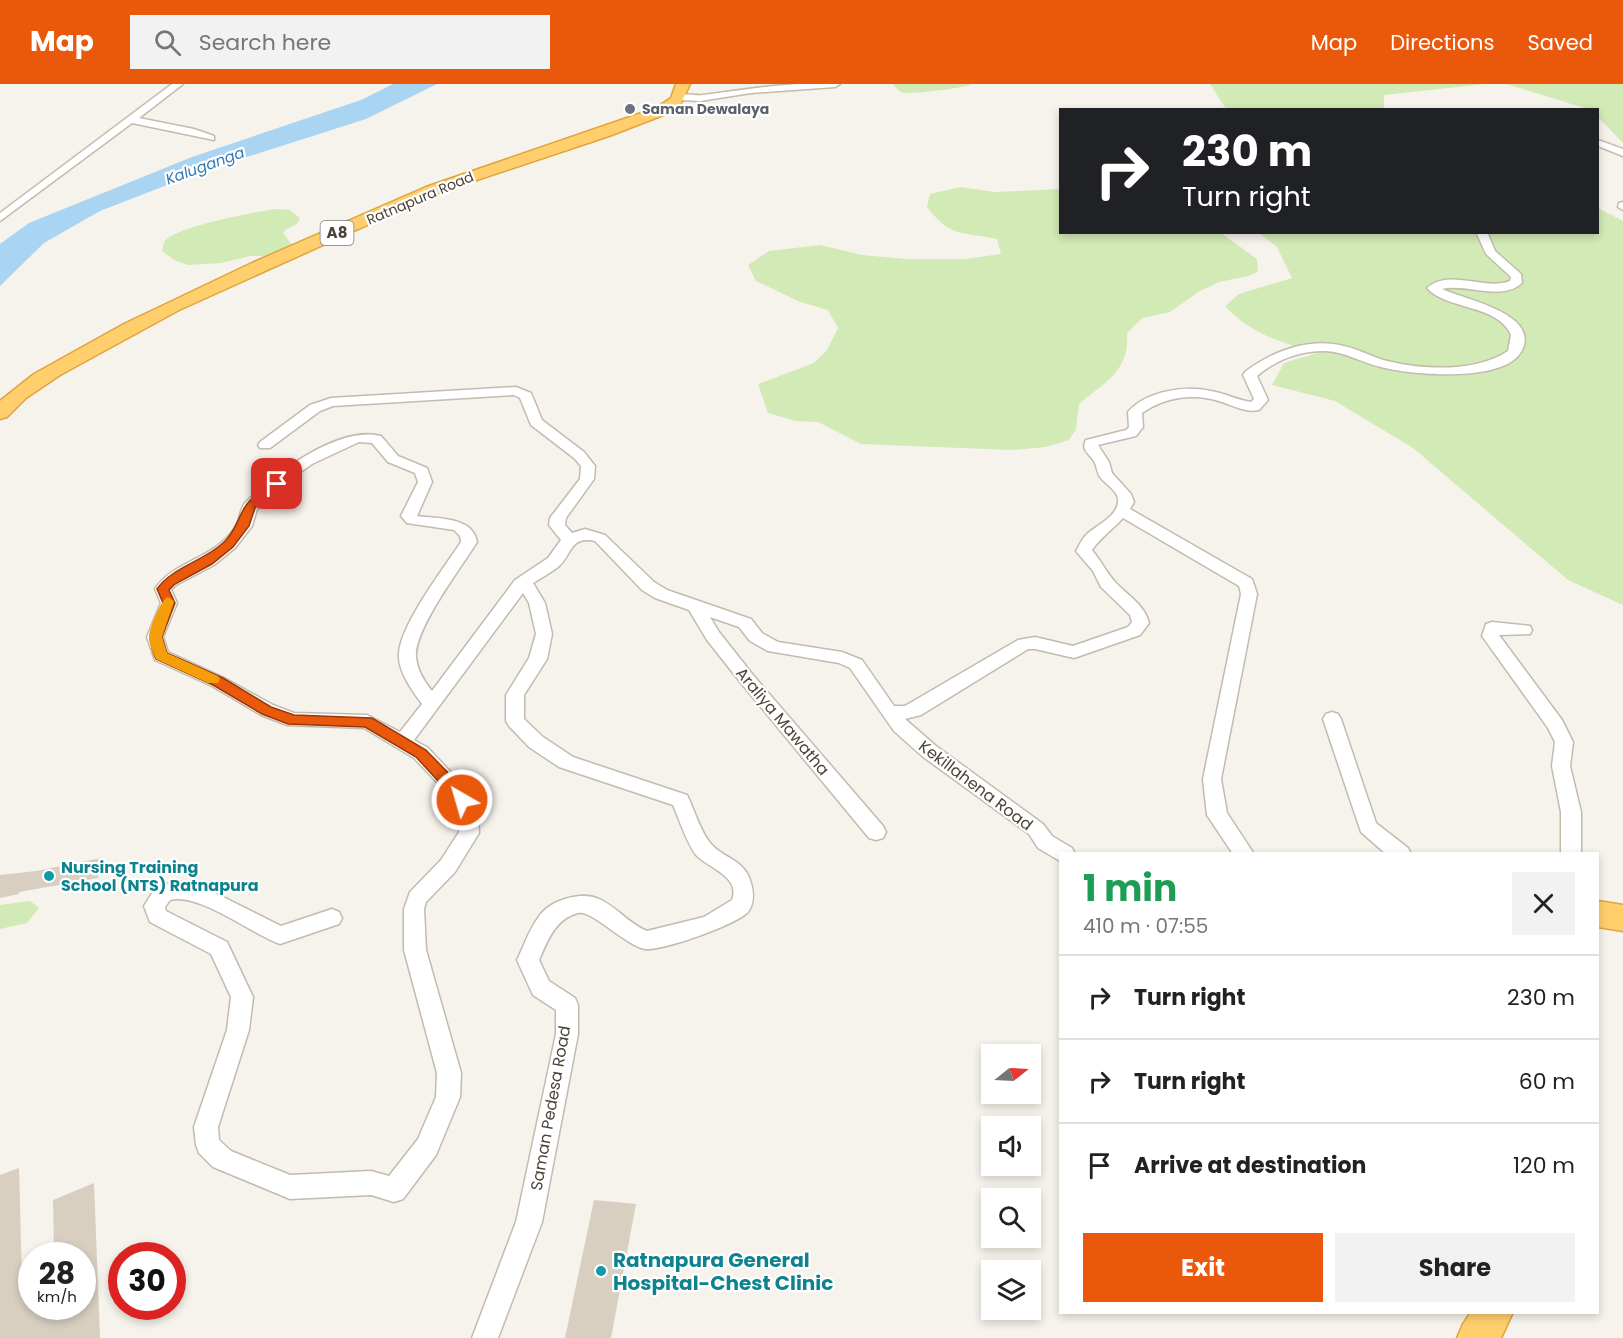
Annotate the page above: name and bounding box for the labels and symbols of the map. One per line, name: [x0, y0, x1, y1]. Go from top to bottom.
place label: Saman Dewalaya: [642, 99, 769, 119]
marker: Saman Dewalaya: [623, 102, 637, 116]
water label: Kaluganga: [162, 142, 247, 190]
street label: Ratnapura Road: [363, 166, 477, 230]
road number: A8: [320, 221, 354, 245]
pin: [251, 458, 302, 509]
street label: Araliya Mawatha: [730, 662, 835, 780]
street label: Kekillahena Road: [914, 735, 1038, 836]
position arrow: [430, 768, 494, 832]
place label: Nursing Training School (NTS) Ratnapura: [61, 856, 259, 897]
marker: Nursing Training School (NTS) Ratnapura: [42, 869, 56, 883]
street label: Saman Pedesa Road: [525, 1024, 576, 1192]
north arrow: [981, 1044, 1041, 1104]
speed limit sign: 30: [108, 1242, 186, 1320]
place label: Ratnapura General Hospital-Chest Clinic: [613, 1246, 833, 1297]
marker: Ratnapura General Hospital-Chest Clinic: [594, 1264, 608, 1278]

